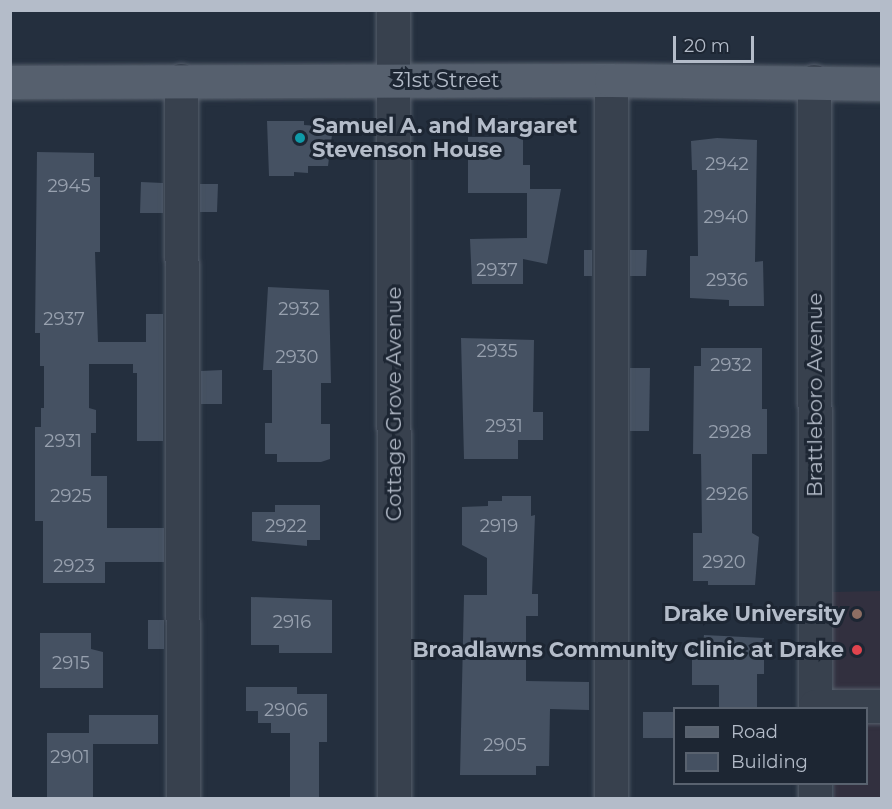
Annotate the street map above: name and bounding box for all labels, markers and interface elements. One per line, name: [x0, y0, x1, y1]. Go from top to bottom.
scale bar: [676, 24, 757, 62]
text: 20 m: [684, 35, 730, 57]
street label: 31st Street: [392, 67, 500, 93]
place label: Samuel A. and Margaret Stevenson House: [312, 113, 577, 163]
marker: Samuel A. and Margaret Stevenson House: [293, 131, 307, 145]
house number: 2942: [705, 153, 749, 175]
house number: 2945: [47, 175, 91, 197]
house number: 2940: [704, 206, 748, 228]
house number: 2937: [476, 259, 518, 281]
house number: 2936: [706, 269, 748, 291]
street label: Cottage Grove Avenue: [381, 287, 407, 521]
street label: Brattleboro Avenue: [802, 293, 828, 497]
house number: 2932: [278, 298, 320, 320]
house number: 2937: [43, 308, 85, 330]
house number: 2935: [476, 340, 518, 362]
house number: 2930: [275, 346, 319, 368]
house number: 2932: [710, 354, 752, 376]
house number: 2931: [485, 415, 523, 437]
house number: 2928: [709, 421, 751, 443]
house number: 2931: [44, 430, 82, 452]
house number: 2926: [706, 483, 748, 505]
house number: 2925: [50, 485, 92, 507]
house number: 2922: [265, 515, 307, 537]
house number: 2919: [480, 515, 518, 537]
house number: 2920: [702, 551, 746, 573]
house number: 2923: [53, 555, 95, 577]
place label: Drake University: [663, 601, 845, 627]
marker: Drake University: [850, 607, 864, 621]
house number: 2916: [273, 611, 311, 633]
place label: Broadlawns Community Clinic at Drake: [412, 637, 844, 663]
marker: Broadlawns Community Clinic at Drake: [848, 641, 866, 659]
house number: 2915: [52, 652, 90, 674]
house number: 2906: [264, 699, 308, 721]
legend: [673, 707, 868, 785]
text: Road: [731, 721, 778, 743]
house number: 2905: [483, 734, 527, 756]
house number: 2901: [50, 746, 90, 768]
text: Building: [731, 751, 808, 773]

